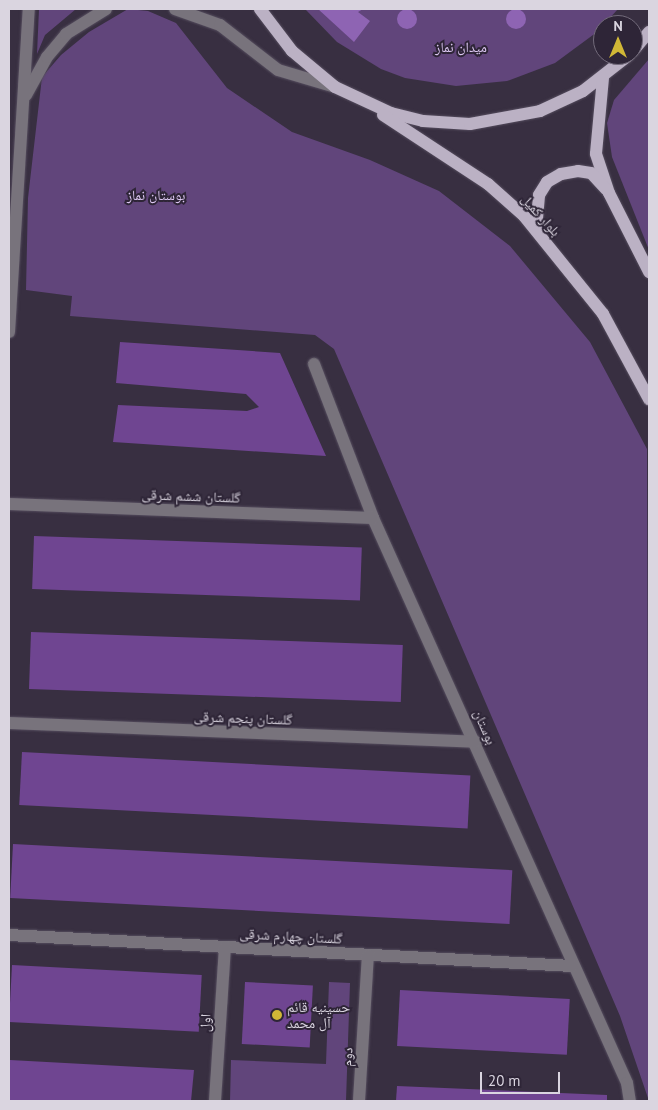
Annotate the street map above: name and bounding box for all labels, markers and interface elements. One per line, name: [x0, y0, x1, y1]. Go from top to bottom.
north arrow: [593, 15, 643, 65]
text: N: [613, 17, 623, 35]
park label: میدان نماز: [435, 39, 487, 55]
park label: بوستان نماز: [127, 187, 185, 203]
street label: بلوار کمیل: [518, 190, 564, 240]
street label: گلستان ششم شرقی: [141, 486, 241, 506]
street label: بوستان: [470, 707, 500, 747]
street label: گلستان پنجم شرقی: [193, 708, 293, 728]
street label: گلستان چهارم شرقی: [239, 925, 343, 947]
place label: حسینیه قائم آل محمد: [287, 999, 350, 1032]
marker: حسینیه قائم آل محمد: [271, 1009, 283, 1021]
street label: اول: [196, 1013, 214, 1033]
street label: دوم: [338, 1047, 356, 1067]
scale bar: [483, 1062, 563, 1094]
text: 20 m: [488, 1071, 521, 1090]

